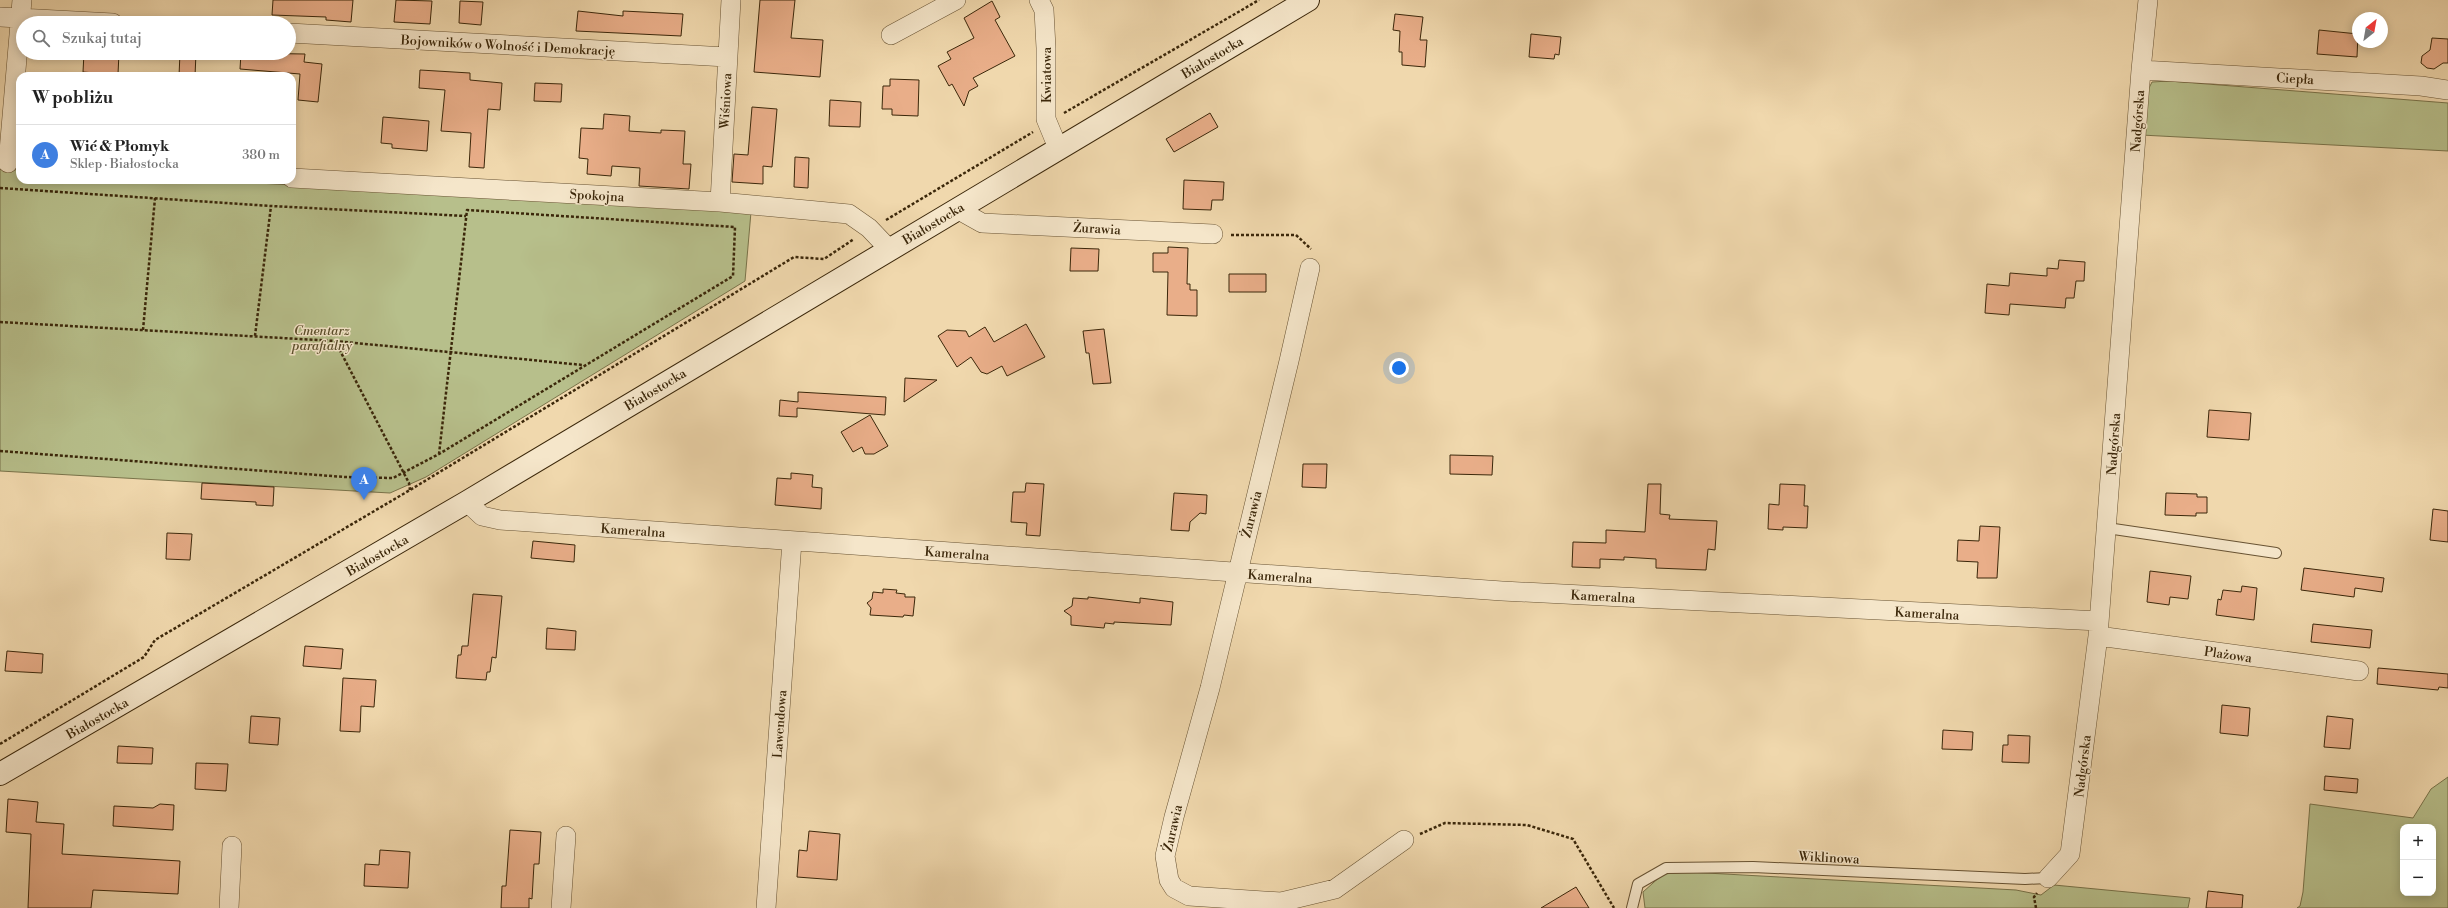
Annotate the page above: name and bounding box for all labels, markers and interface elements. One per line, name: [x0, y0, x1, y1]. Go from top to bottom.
north arrow: [2352, 12, 2388, 48]
search box: [16, 16, 296, 60]
icon: search: [30, 27, 52, 49]
text: Szukaj tutaj: [62, 29, 142, 48]
street label: Bojowników o Wolność i Demokrację: [399, 32, 616, 60]
street label: Białostocka: [1178, 33, 1247, 83]
street label: Kwiatowa: [1039, 47, 1055, 103]
street label: Ciepła: [2276, 70, 2315, 88]
street label: Wiśniowa: [716, 72, 735, 130]
text: W pobliżu: [32, 87, 113, 109]
street label: Nadgórska: [2128, 89, 2148, 153]
text: Wić & Płomyk: [70, 137, 169, 156]
text: A: [40, 147, 50, 163]
text: 380 m: [242, 147, 280, 163]
text: Sklep · Białostocka: [70, 156, 179, 172]
street label: Spokojna: [569, 187, 625, 205]
street label: Białostocka: [899, 199, 968, 249]
street label: Żurawia: [1073, 219, 1122, 238]
park label: Cmentarz parafialny: [290, 323, 352, 354]
your location: [1389, 358, 1409, 378]
street label: Białostocka: [621, 365, 690, 415]
street label: Nadgórska: [2104, 412, 2124, 476]
pin: A: [351, 467, 377, 500]
street label: Żurawia: [1237, 488, 1266, 539]
street label: Kameralna: [600, 521, 666, 541]
street label: Białostocka: [343, 531, 412, 581]
street label: Kameralna: [924, 544, 990, 564]
street label: Kameralna: [1247, 567, 1313, 587]
street label: Kameralna: [1570, 587, 1636, 607]
street label: Kameralna: [1894, 604, 1960, 624]
street label: Plażowa: [2203, 644, 2253, 666]
street label: Lawendowa: [770, 689, 790, 759]
street label: Białostocka: [63, 694, 132, 744]
street label: Nadgórska: [2071, 734, 2095, 798]
street label: Żurawia: [1159, 803, 1186, 853]
map controls: [2400, 824, 2436, 896]
button: +: [2400, 824, 2436, 860]
street label: Wiklinowa: [1797, 848, 1860, 868]
button: −: [2400, 860, 2436, 896]

